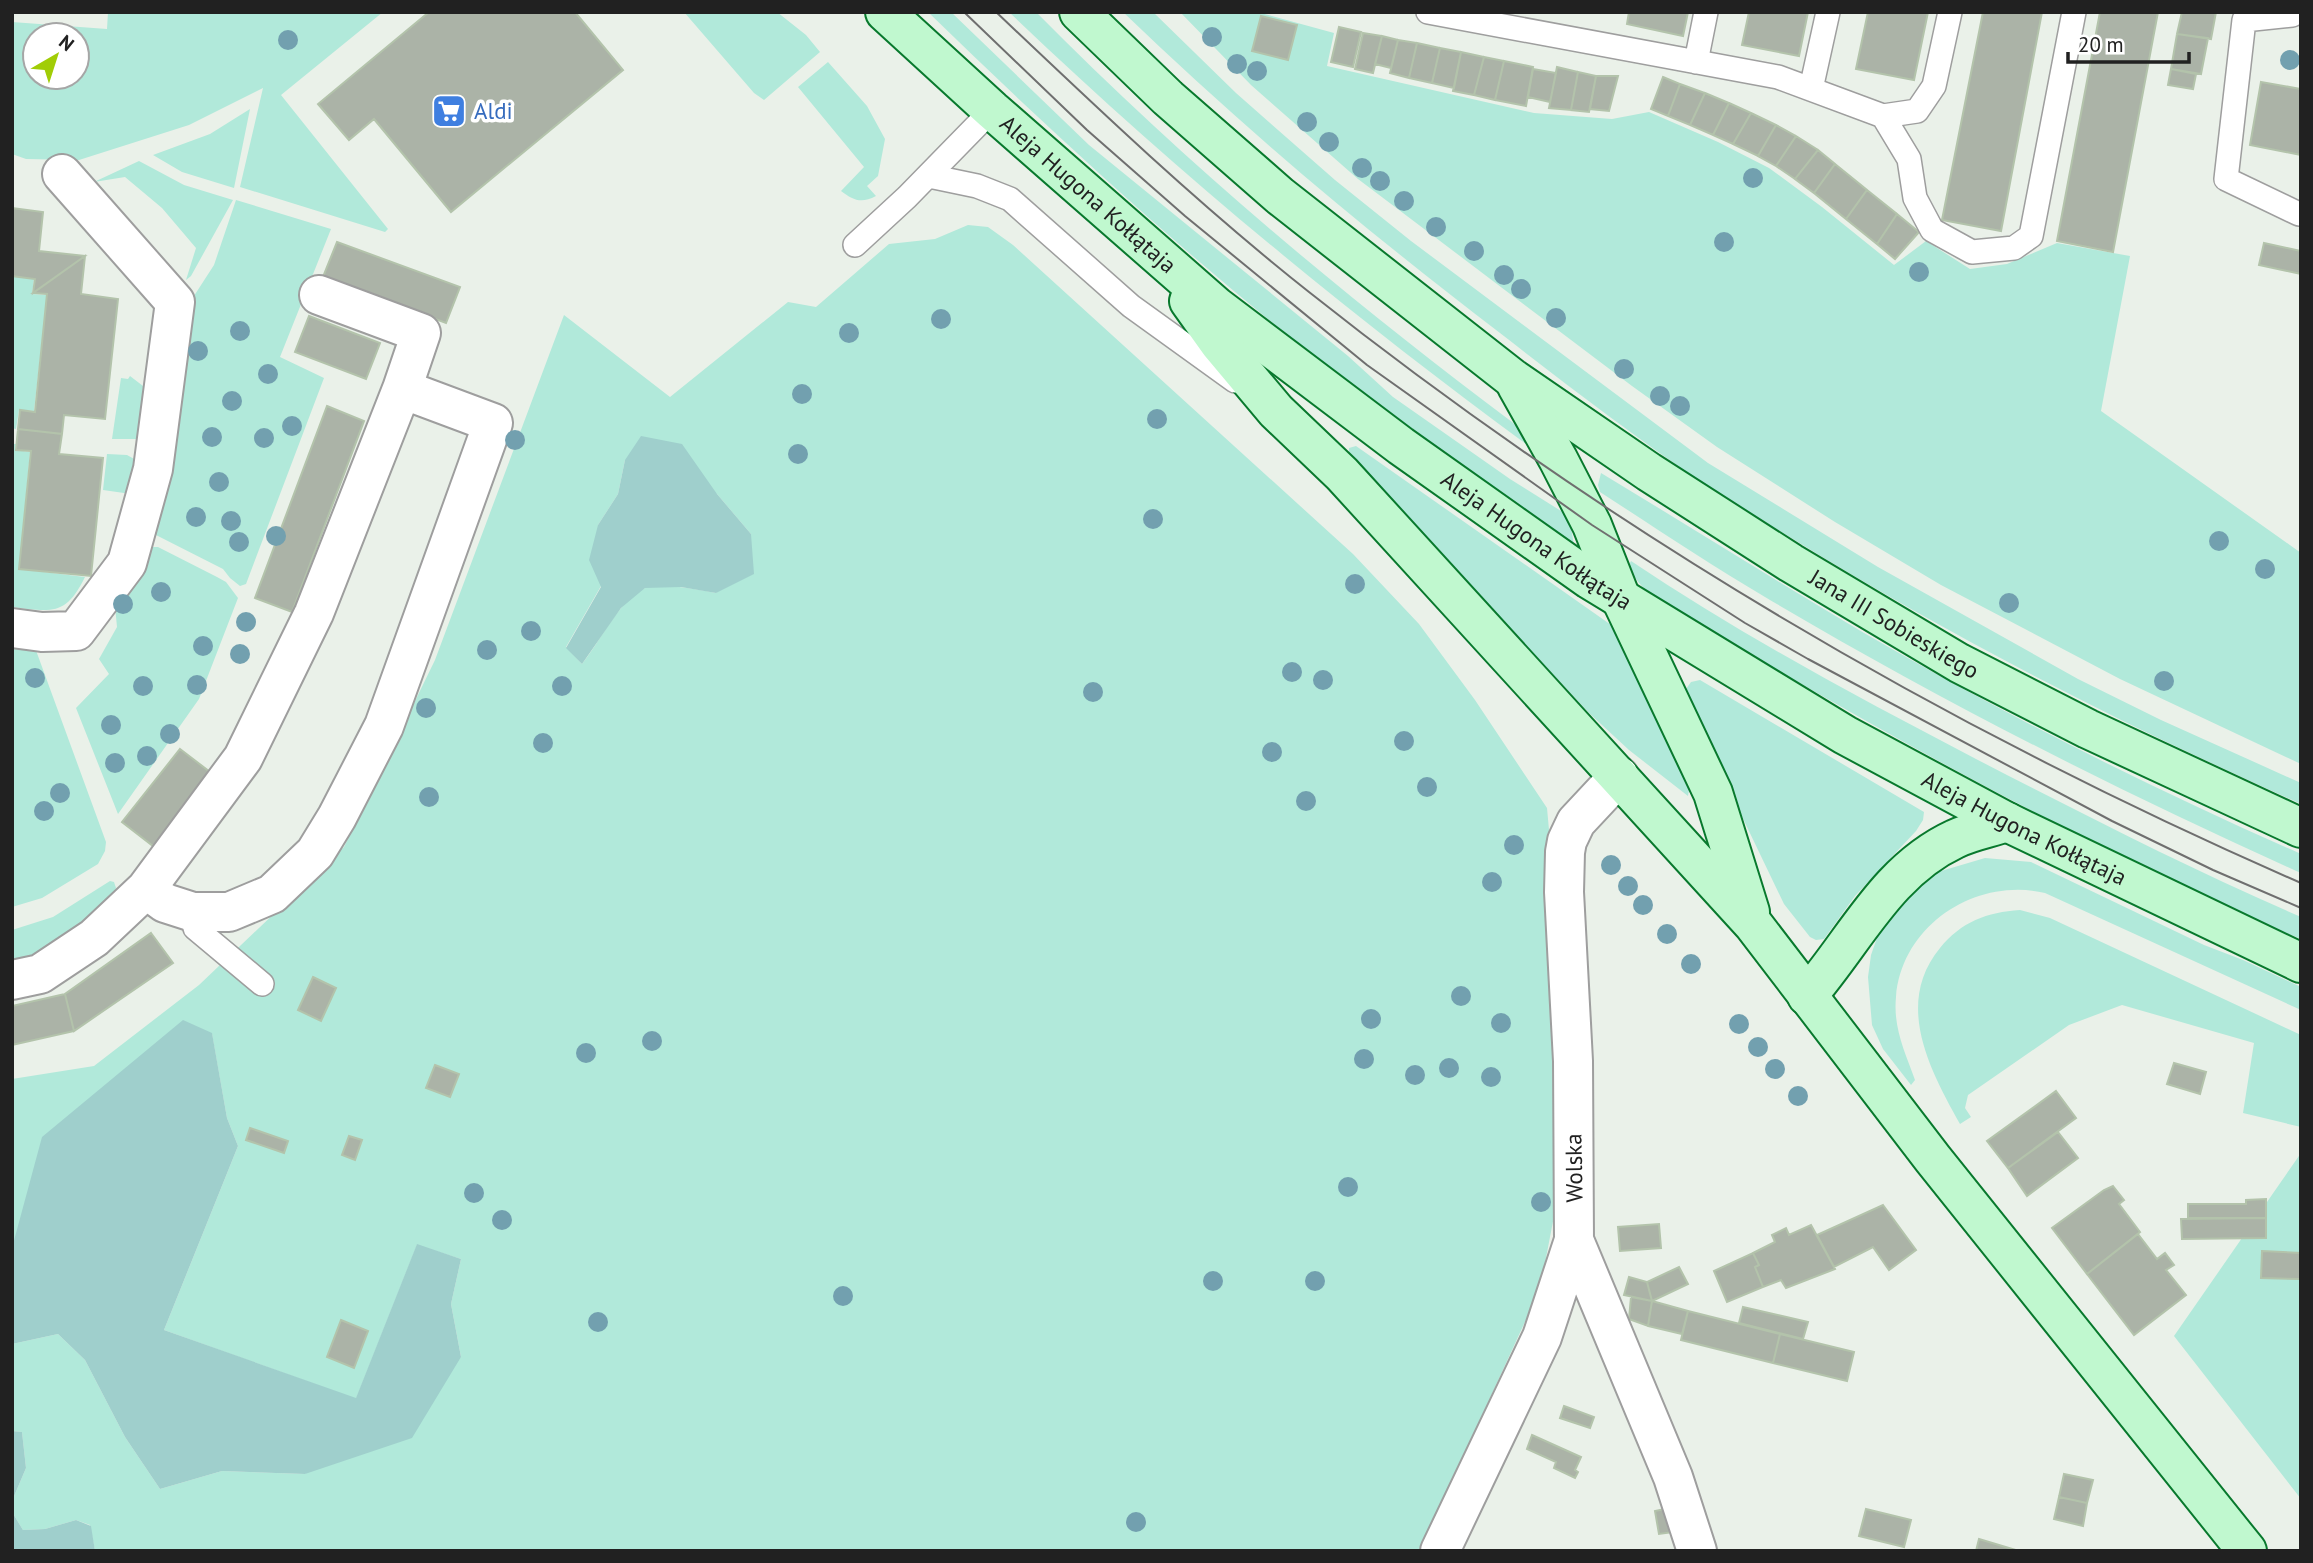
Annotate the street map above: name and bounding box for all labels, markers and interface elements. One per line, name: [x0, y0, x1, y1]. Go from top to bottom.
north arrow: [21, 21, 91, 91]
scale bar: [2068, 21, 2189, 65]
text: N: [54, 30, 79, 56]
text: 20 m: [2078, 31, 2124, 58]
supermarket icon: Aldi: [430, 92, 468, 130]
place label: Aldi: [474, 96, 513, 125]
street label: Aleja Hugona Kołłątaja: [994, 109, 1183, 279]
street label: Aleja Hugona Kołłątaja: [1436, 464, 1637, 616]
street label: Jana III Sobieskiego: [1803, 562, 1984, 685]
street label: Aleja Hugona Kołłątaja: [1917, 764, 2132, 891]
street label: Wolska: [1558, 1133, 1589, 1203]

